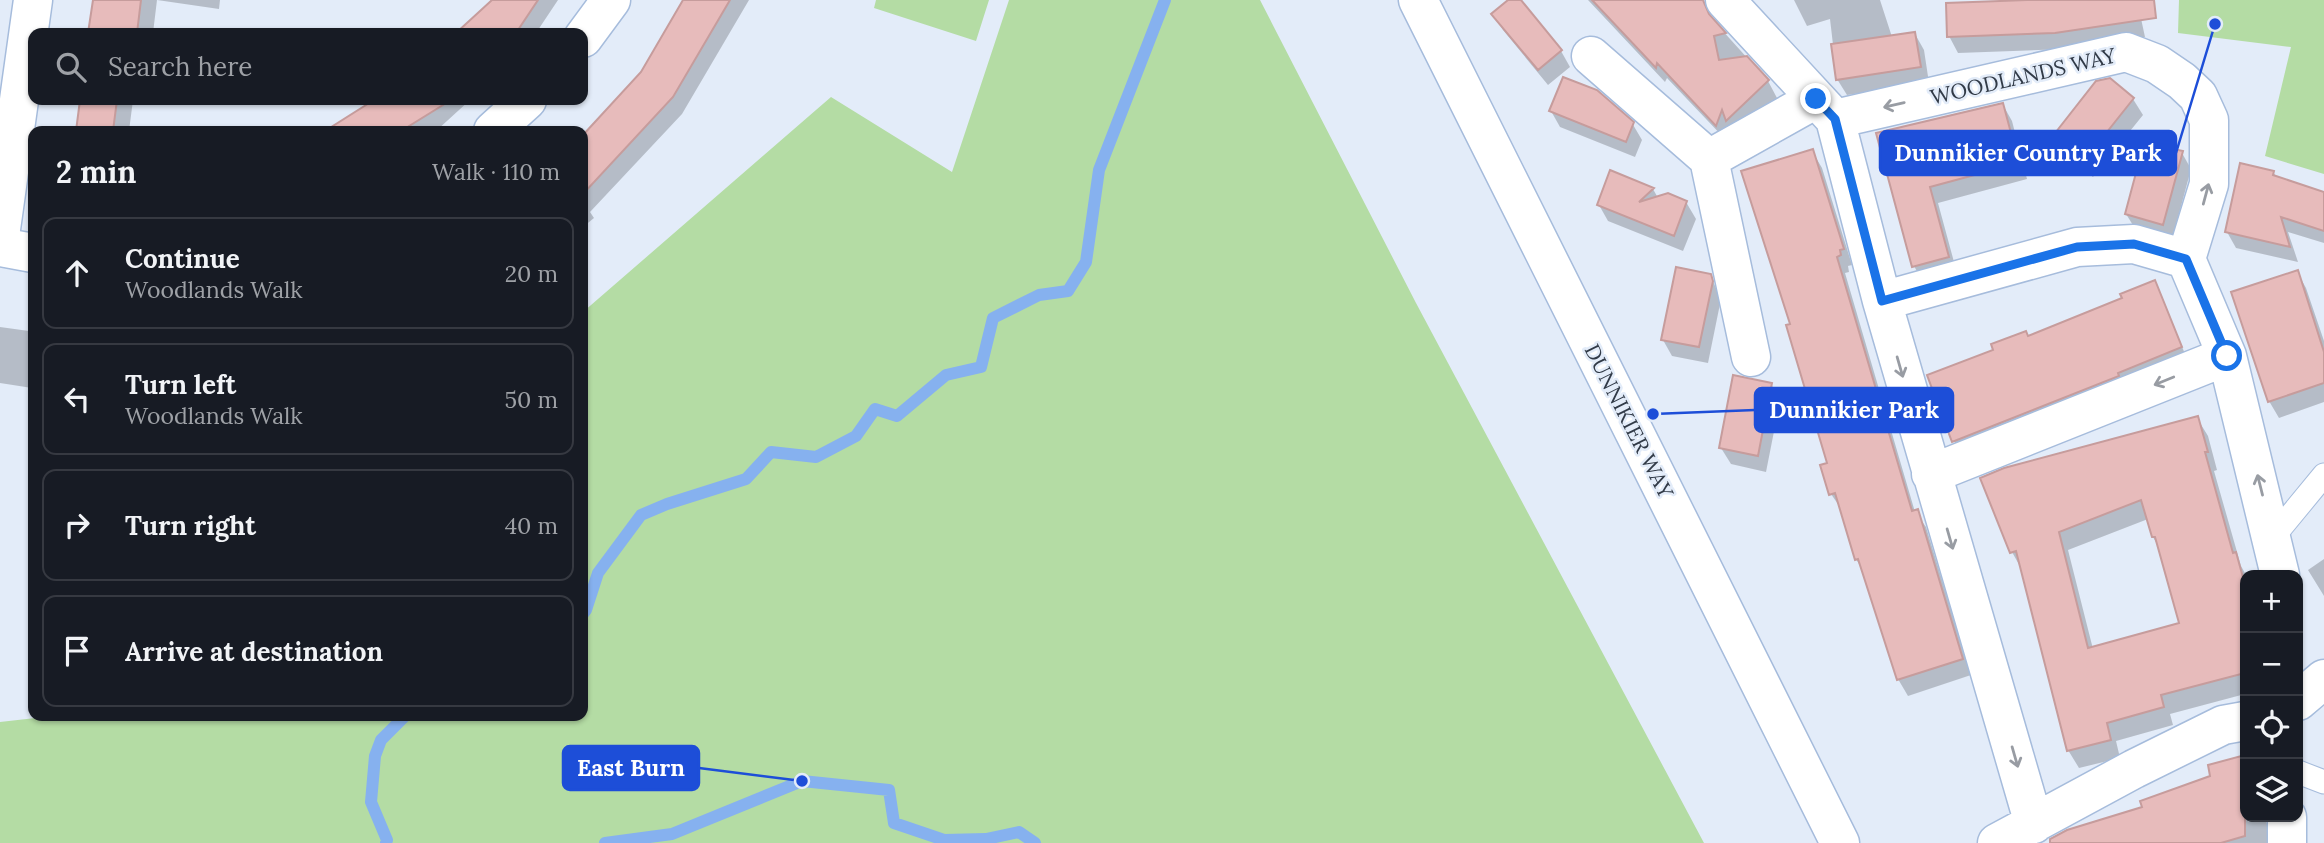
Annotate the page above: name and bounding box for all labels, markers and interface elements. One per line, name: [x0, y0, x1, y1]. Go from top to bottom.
search box: [28, 28, 588, 105]
street label: WOODLANDS WAY: [1928, 41, 2119, 110]
icon: search: [52, 48, 90, 86]
text: Search here: [108, 50, 252, 83]
route end: [1800, 83, 1831, 114]
one-way arrow: [1883, 99, 1906, 112]
callout: Dunnikier Country Park: [1880, 131, 2176, 175]
text: Dunnikier Country Park: [1894, 138, 2162, 167]
text: 2 min: [56, 153, 136, 191]
text: Walk · 110 m: [432, 157, 560, 186]
one-way arrow: [2200, 183, 2213, 205]
text: Continue: [125, 242, 240, 275]
icon: ahead: [58, 254, 96, 292]
text: 20 m: [505, 259, 558, 288]
text: Woodlands Walk: [125, 275, 303, 304]
street label: DUNNIKIER WAY: [1579, 339, 1680, 503]
route start: [2211, 340, 2242, 371]
one-way arrow: [1895, 355, 1908, 377]
text: Turn left: [125, 368, 236, 401]
one-way arrow: [2153, 375, 2175, 388]
icon: left: [58, 380, 96, 418]
text: 50 m: [505, 385, 558, 414]
callout: Dunnikier Park: [1755, 388, 1953, 432]
text: Dunnikier Park: [1769, 395, 1939, 424]
text: Woodlands Walk: [125, 401, 303, 430]
one-way arrow: [2252, 474, 2266, 497]
icon: right: [58, 506, 96, 544]
text: Turn right: [125, 509, 256, 542]
text: 40 m: [505, 511, 558, 540]
one-way arrow: [1945, 528, 1958, 550]
map controls: [2240, 570, 2303, 822]
button: +: [2240, 570, 2303, 633]
icon: arrive: [58, 632, 96, 670]
button: −: [2240, 633, 2303, 696]
text: Arrive at destination: [125, 635, 383, 668]
button: locate: [2240, 696, 2303, 759]
callout: East Burn: [563, 746, 699, 790]
one-way arrow: [2009, 746, 2022, 768]
text: East Burn: [577, 753, 685, 782]
button: layers: [2240, 759, 2303, 822]

